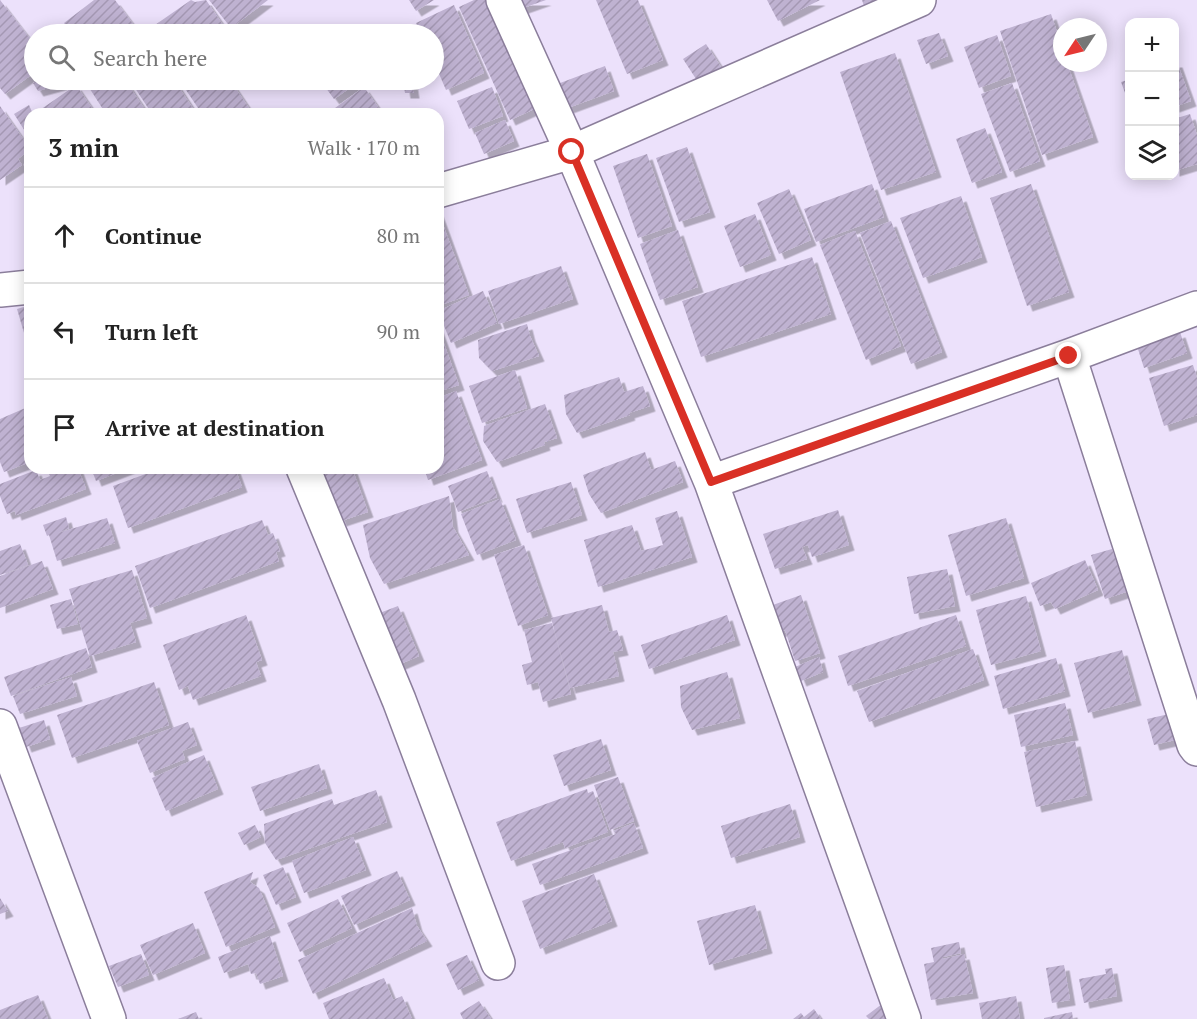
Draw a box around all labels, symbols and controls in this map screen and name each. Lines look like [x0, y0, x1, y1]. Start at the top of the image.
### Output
north arrow [1053, 18, 1107, 72]
map controls [1125, 18, 1179, 180]
button: + [1125, 18, 1179, 72]
search box [24, 24, 444, 90]
icon: search [45, 41, 78, 74]
text: Search here [93, 43, 207, 72]
button: − [1125, 72, 1179, 126]
button: layers [1125, 126, 1179, 180]
text: 3 min [48, 130, 119, 164]
text: Walk · 170 m [308, 134, 420, 161]
route start [558, 138, 584, 164]
icon: ahead [48, 219, 81, 252]
text: Continue [105, 221, 202, 250]
text: 80 m [377, 222, 420, 249]
icon: left [48, 315, 81, 348]
text: Turn left [105, 317, 198, 346]
text: 90 m [377, 318, 420, 345]
route end [1055, 342, 1081, 368]
icon: arrive [48, 411, 81, 444]
text: Arrive at destination [105, 413, 324, 442]

